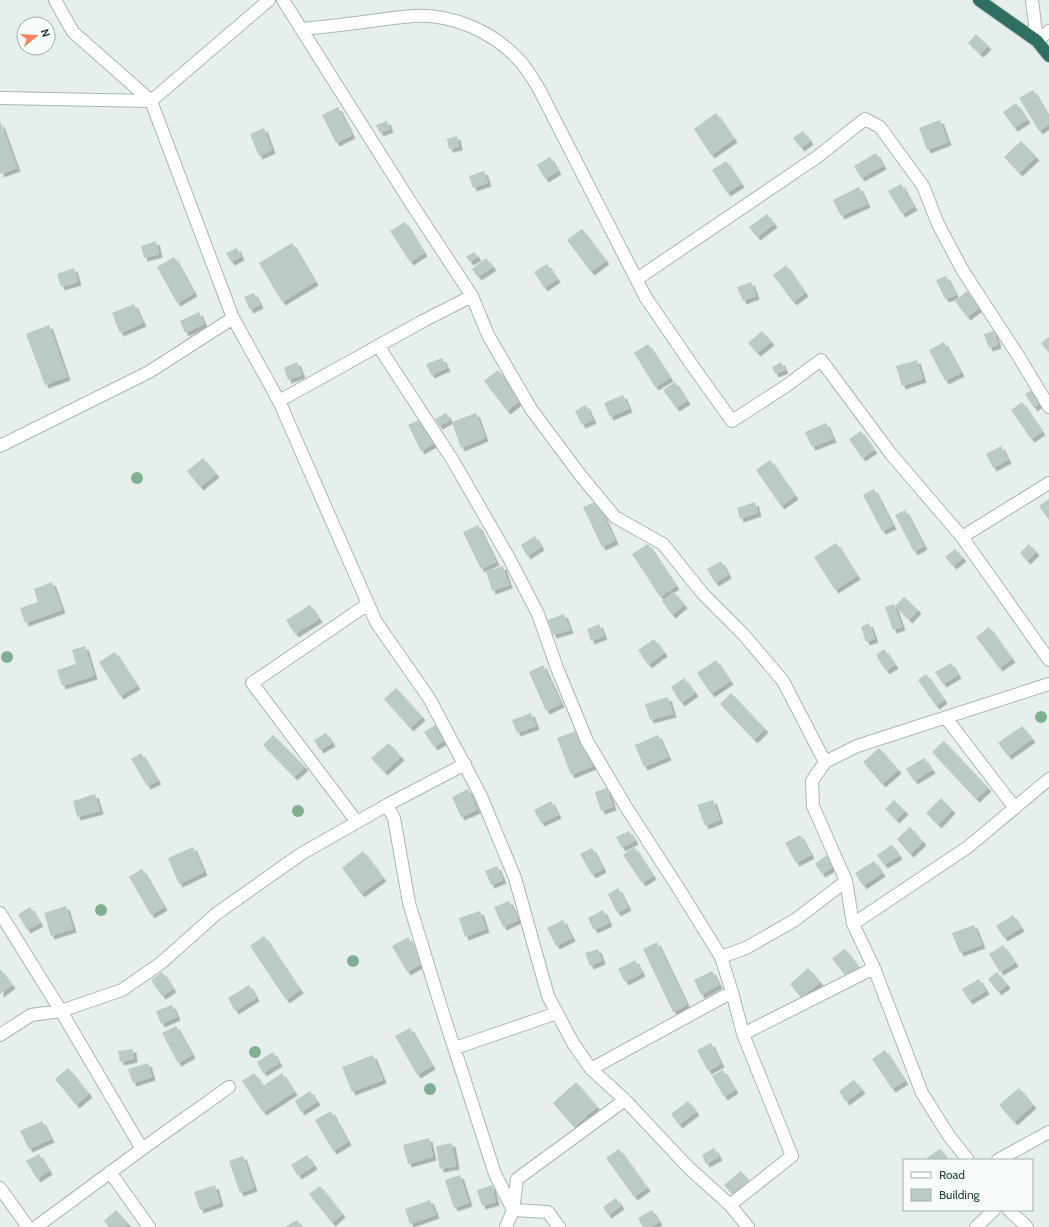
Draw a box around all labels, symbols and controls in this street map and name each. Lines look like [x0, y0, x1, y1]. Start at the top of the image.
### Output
north arrow [16, 16, 56, 56]
text: N [38, 27, 53, 39]
legend [903, 1159, 1033, 1211]
text: Road [939, 1167, 965, 1182]
text: Building [939, 1187, 981, 1202]

